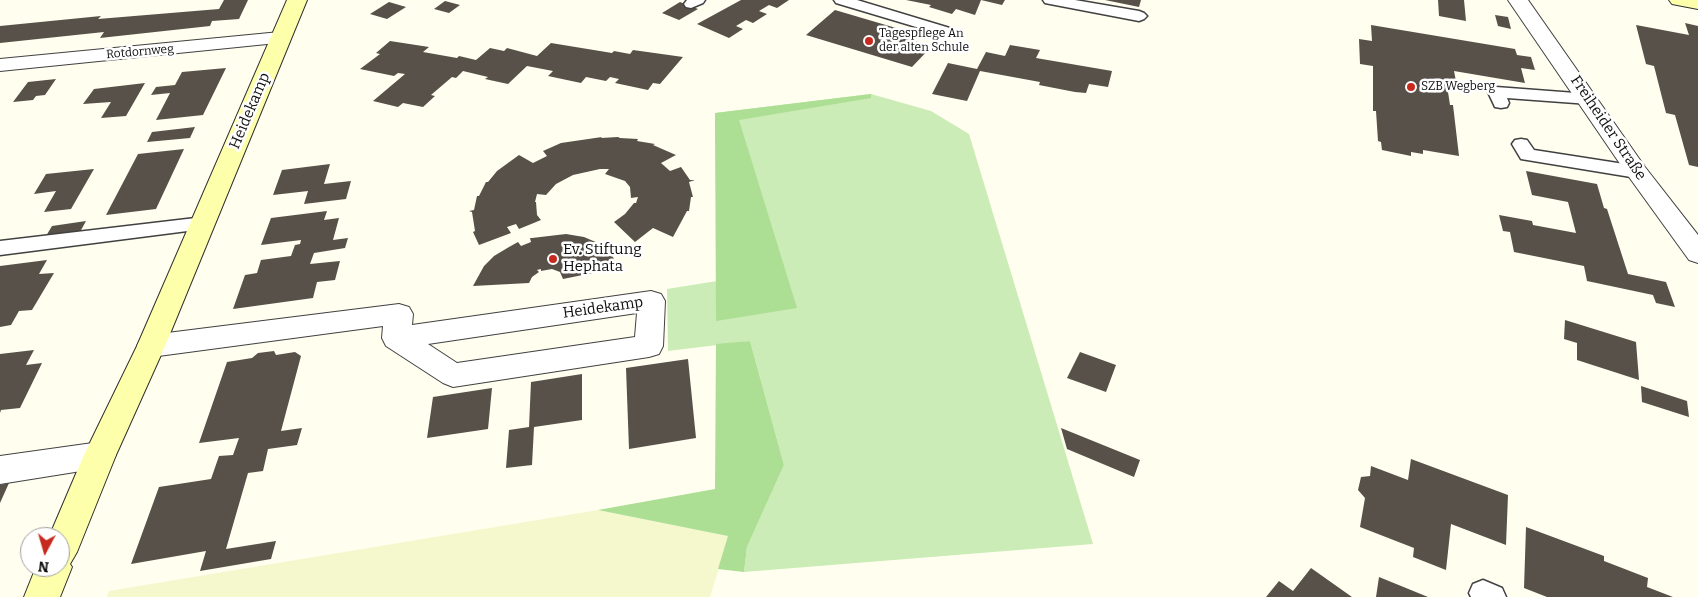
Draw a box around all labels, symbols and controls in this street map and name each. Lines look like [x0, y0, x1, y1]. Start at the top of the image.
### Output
place label: Tagespflege An der alten Schule [879, 27, 969, 55]
marker: Tagespflege An der alten Schule [863, 35, 875, 47]
street label: Rotdornweg [106, 42, 174, 62]
street label: Heidekamp [226, 70, 274, 152]
street label: Freiheider Straße [1566, 72, 1650, 184]
place label: SZB Wegberg [1421, 80, 1495, 94]
marker: SZB Wegberg [1405, 81, 1417, 93]
place label: Ev. Stiftung Hephata [563, 241, 642, 276]
marker: Ev. Stiftung Hephata [547, 253, 559, 265]
street label: Heidekamp [562, 293, 644, 323]
north arrow [20, 527, 70, 577]
text: N [37, 557, 50, 575]

